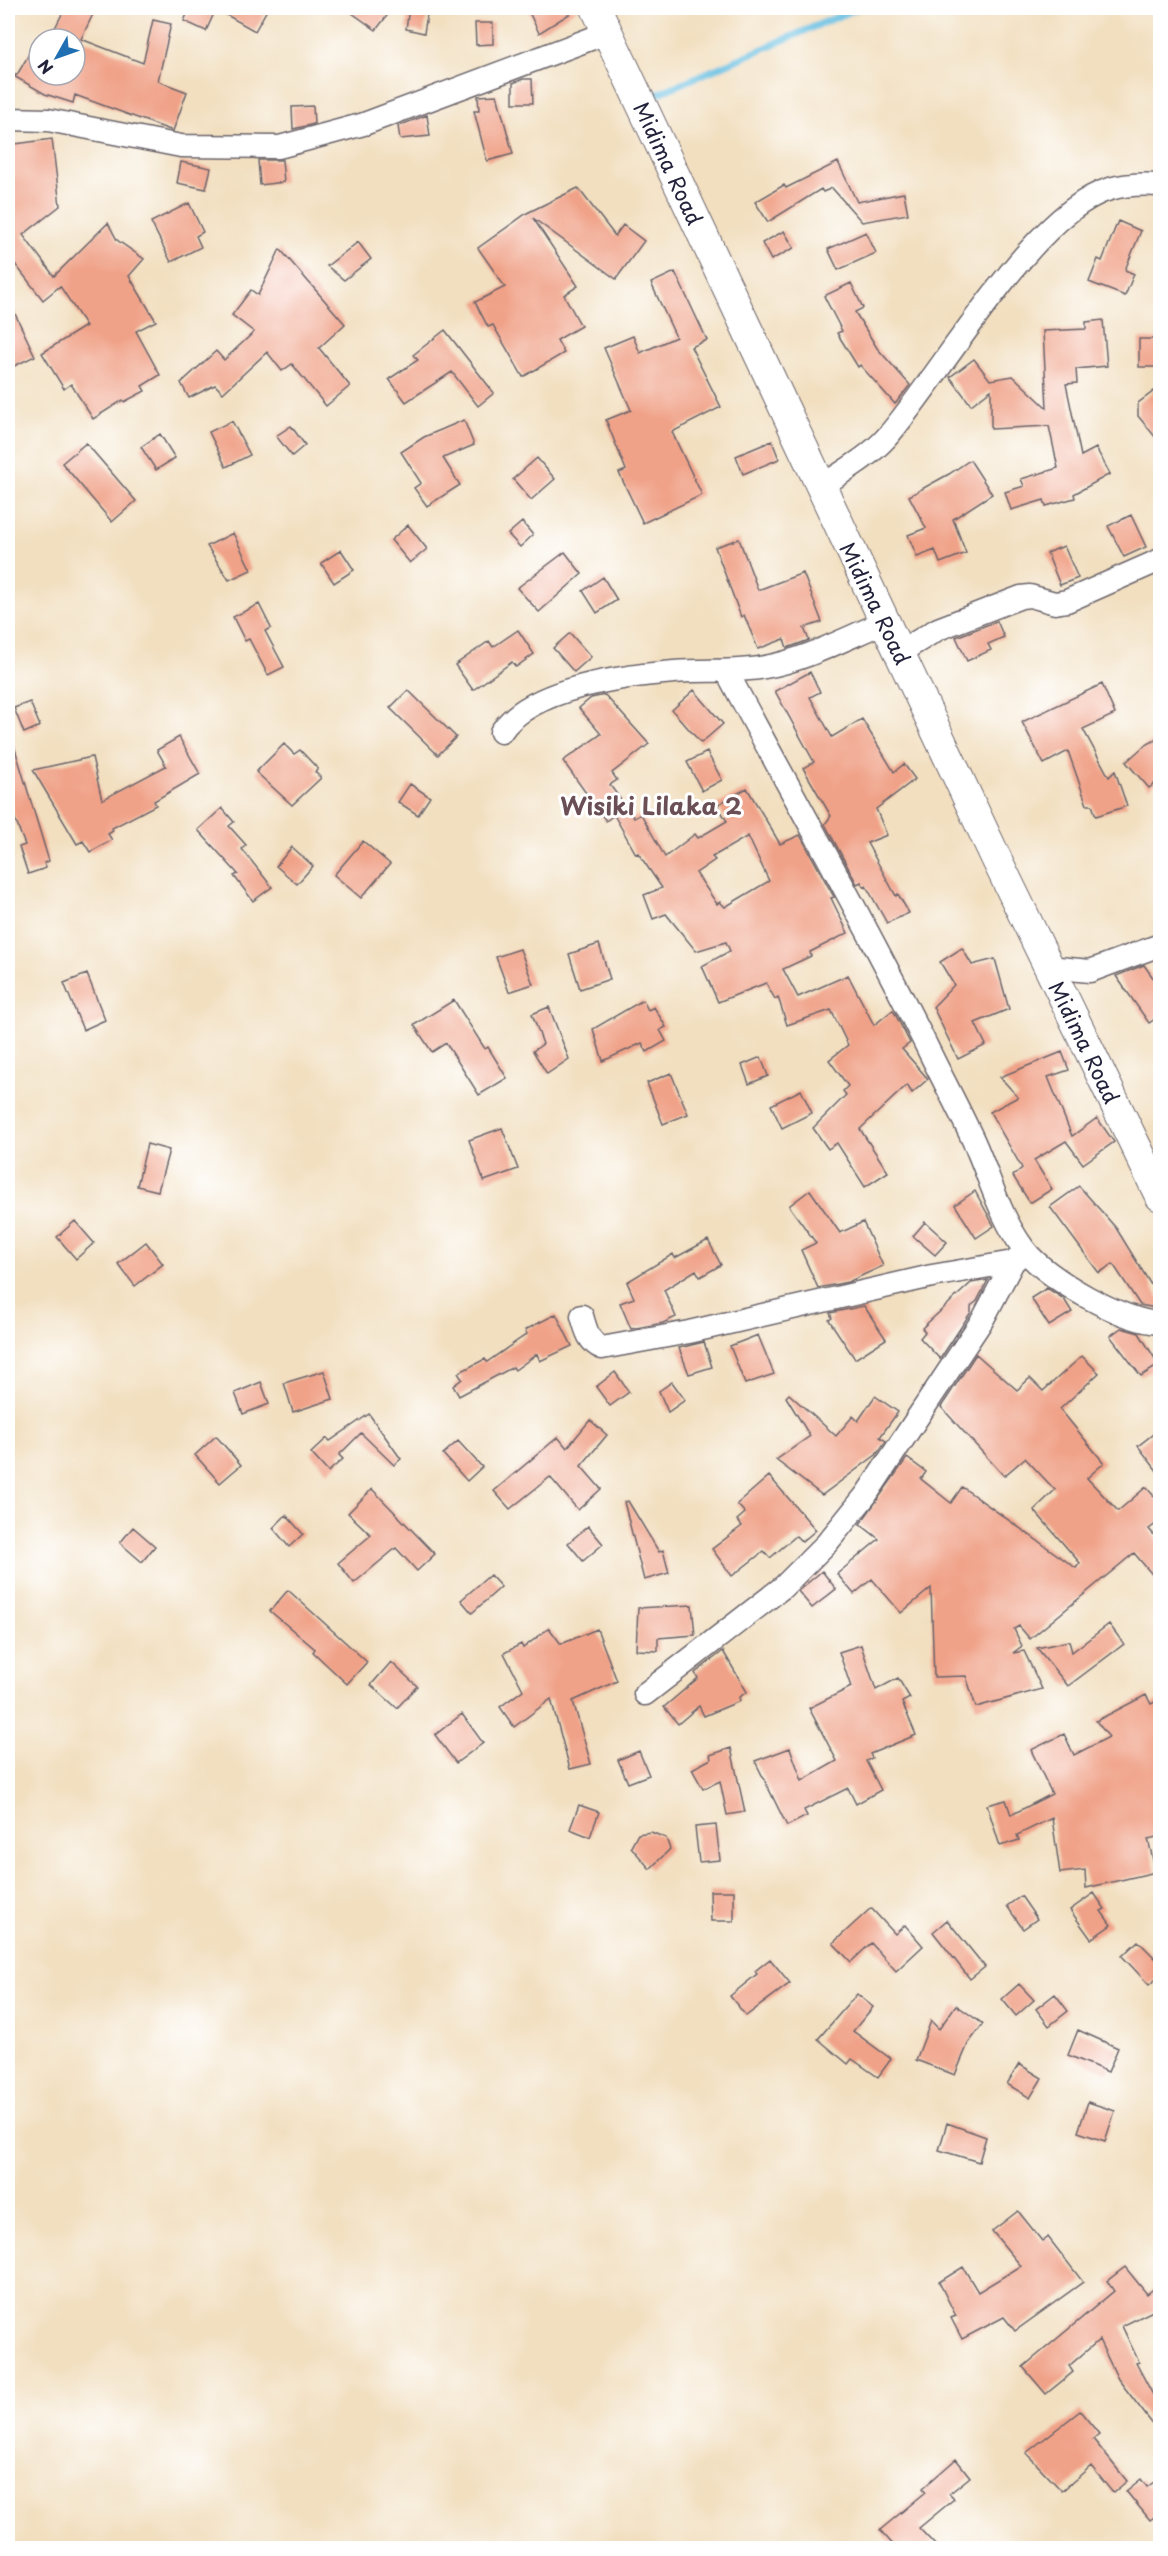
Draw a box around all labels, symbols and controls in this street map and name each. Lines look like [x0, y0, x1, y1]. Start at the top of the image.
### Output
north arrow [27, 27, 87, 87]
text: N [31, 55, 58, 80]
street label: Midima Road [626, 96, 712, 230]
street label: Midima Road [833, 536, 919, 670]
district label: Wisiki Lilaka 2 [560, 787, 742, 823]
street label: Midima Road [1042, 975, 1128, 1109]

